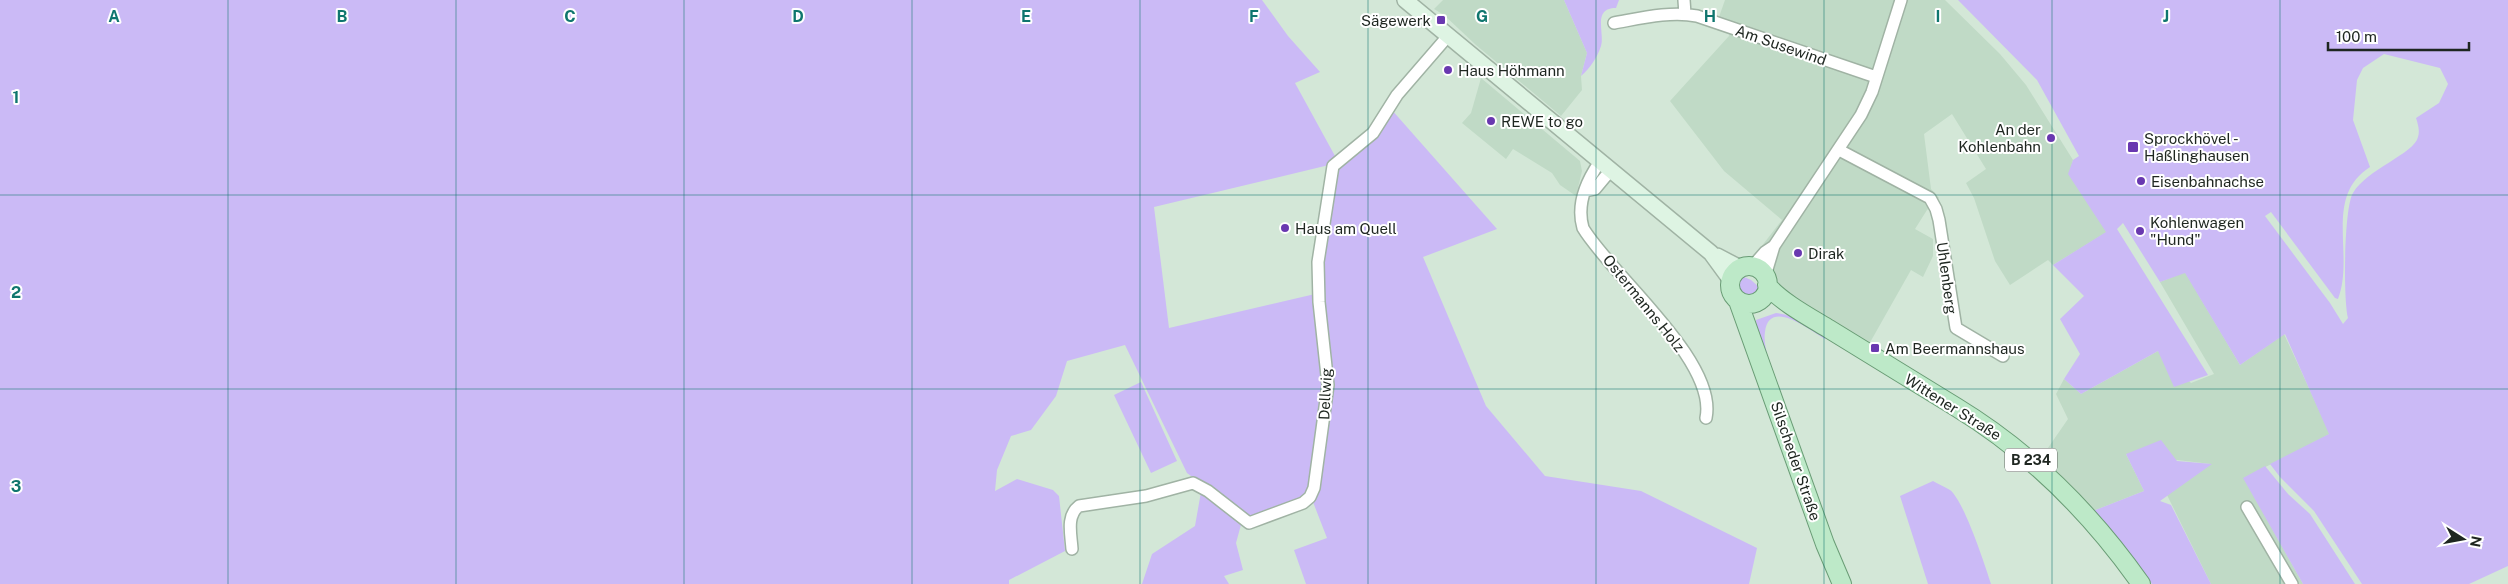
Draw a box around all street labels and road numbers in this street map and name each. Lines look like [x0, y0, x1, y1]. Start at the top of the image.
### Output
street label: Am Susewind [1733, 21, 1829, 69]
street label: Uhlenberg [1934, 241, 1960, 315]
street label: Ostermanns Holz [1600, 251, 1688, 355]
street label: Dellwig [1315, 367, 1335, 421]
street label: Wittener Straße [1902, 370, 2004, 444]
street label: Silscheder Straße [1768, 399, 1824, 523]
road number: B 234 [2005, 448, 2057, 472]

